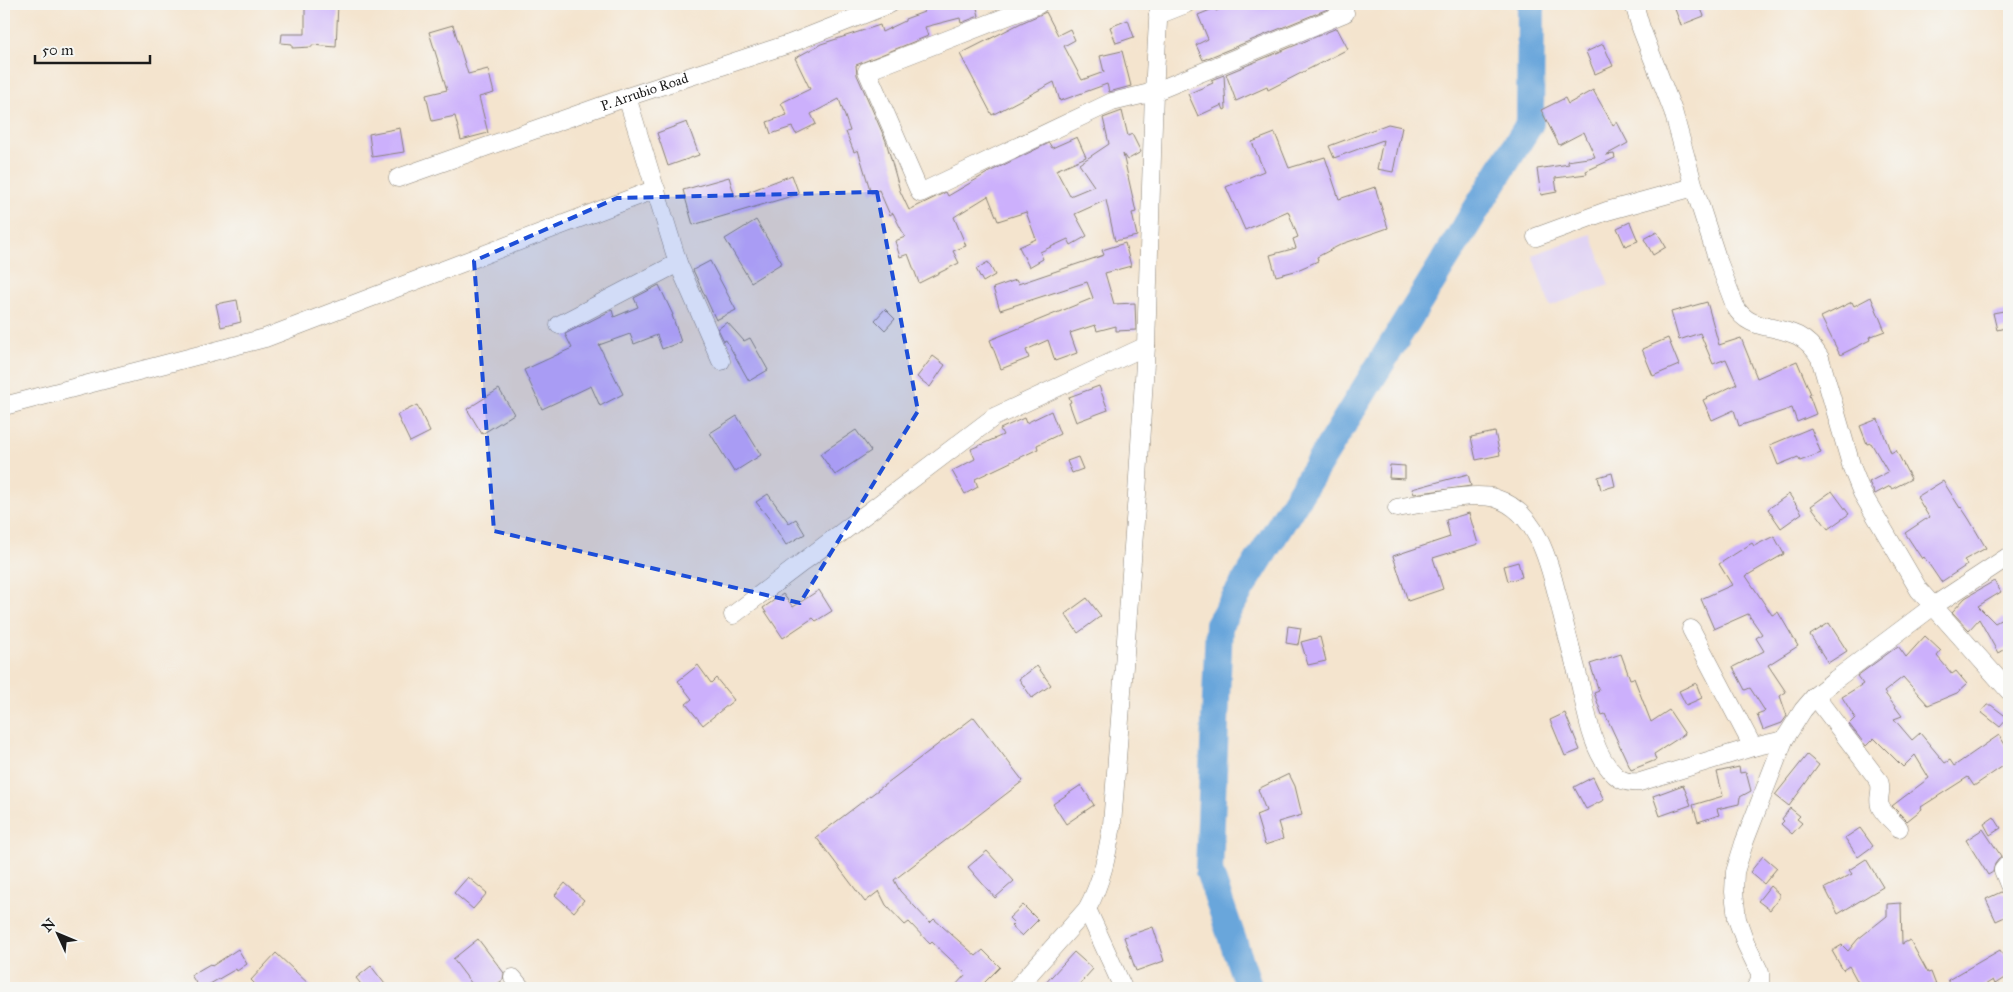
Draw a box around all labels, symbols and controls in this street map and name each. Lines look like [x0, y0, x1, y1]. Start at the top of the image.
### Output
scale bar [35, 32, 150, 64]
text: 50 m [42, 41, 74, 59]
street label: P. Arrubio Road [598, 69, 690, 114]
north arrow [32, 910, 82, 960]
text: N [39, 915, 59, 935]

